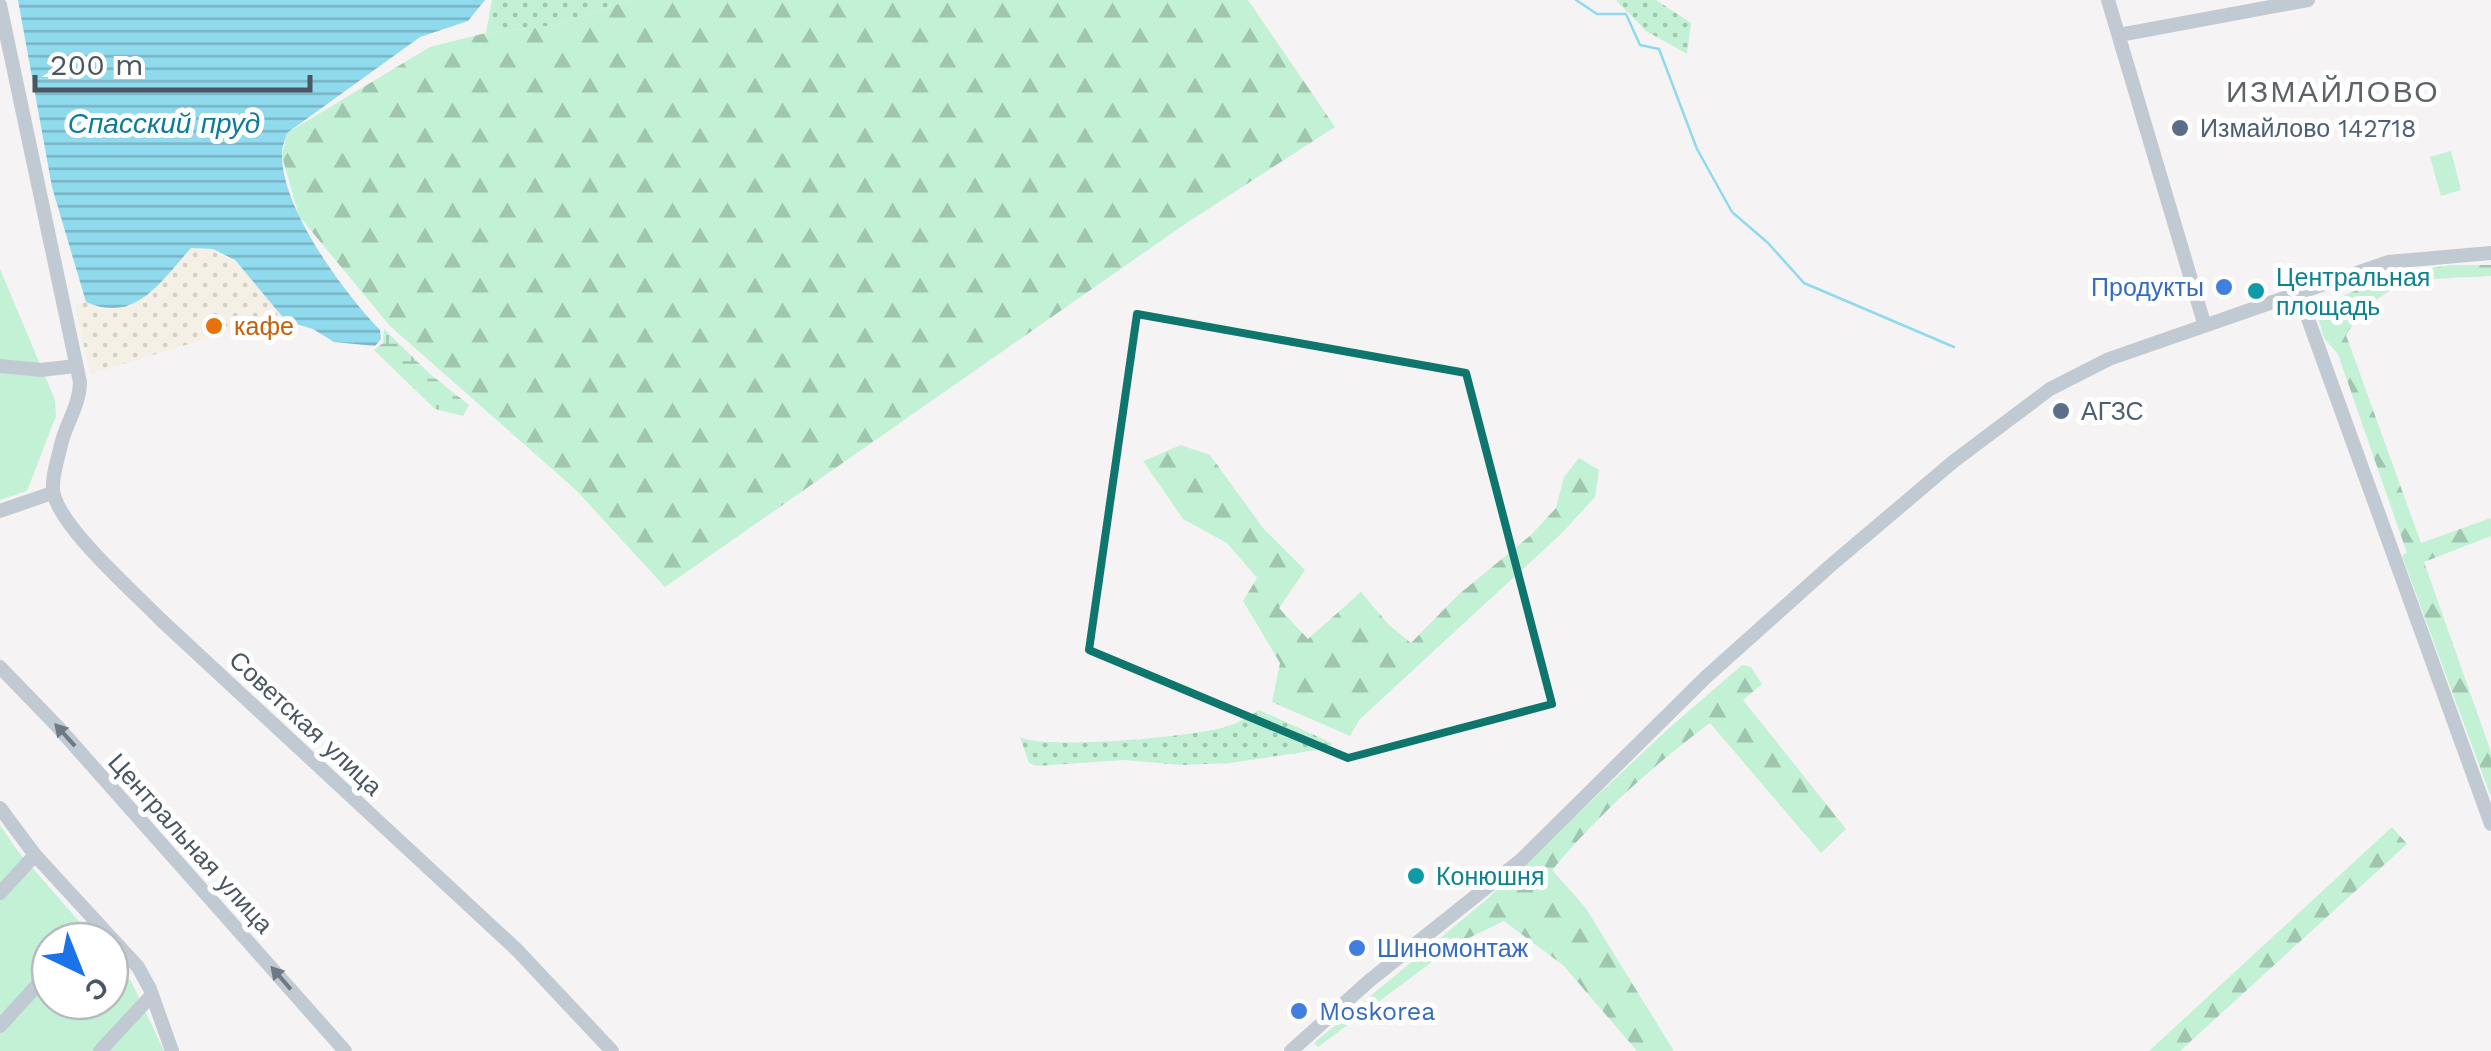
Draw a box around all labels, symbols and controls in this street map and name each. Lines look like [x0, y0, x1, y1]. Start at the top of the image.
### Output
scale bar [35, 30, 310, 92]
text: 200 m [50, 47, 144, 82]
district label: ИЗМАЙЛОВО [2226, 74, 2440, 109]
water label: Спасский пруд [68, 107, 260, 140]
place label: Измайлово 142718 [2200, 114, 2416, 143]
marker: Измайлово 142718 [2169, 117, 2191, 139]
place label: Центральная площадь [2276, 263, 2430, 321]
place label: Продукты [2091, 273, 2204, 302]
marker: Продукты [2213, 276, 2235, 298]
marker: Центральная площадь [2245, 280, 2267, 302]
place label: кафе [234, 312, 294, 341]
marker: кафе [203, 315, 225, 337]
place label: АГЗС [2081, 397, 2144, 426]
marker: АГЗС [2050, 400, 2072, 422]
street label: Советская улица [223, 645, 388, 802]
one-way arrow [54, 723, 77, 747]
street label: Центральная улица [102, 748, 279, 939]
place label: Конюшня [1436, 862, 1544, 891]
marker: Конюшня [1405, 865, 1427, 887]
north arrow [30, 921, 130, 1021]
place label: Шиномонтаж [1377, 934, 1529, 963]
marker: Шиномонтаж [1346, 937, 1368, 959]
one-way arrow [270, 966, 292, 991]
text: С [78, 970, 115, 1008]
place label: Moskorea [1319, 997, 1435, 1026]
marker: Moskorea [1288, 1000, 1310, 1022]

